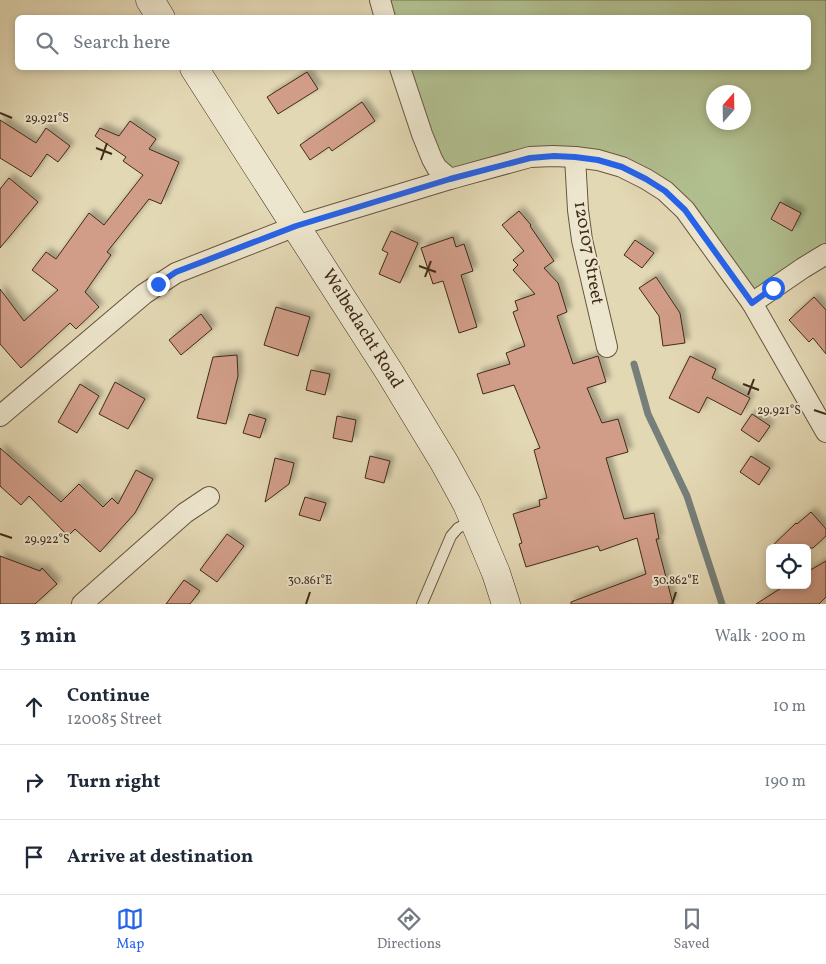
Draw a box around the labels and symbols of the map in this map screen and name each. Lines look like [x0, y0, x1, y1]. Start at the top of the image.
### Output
north arrow [706, 85, 751, 130]
text: 29.921°S [25, 111, 69, 127]
street label: 120107 Street [567, 199, 609, 307]
street label: Welbedacht Road [315, 264, 409, 394]
route end [147, 273, 170, 296]
route start [762, 277, 785, 300]
text: 29.921°S [757, 403, 801, 419]
text: 29.922°S [24, 532, 70, 548]
text: 30.861°E [288, 573, 332, 589]
text: 30.862°E [653, 573, 699, 589]

